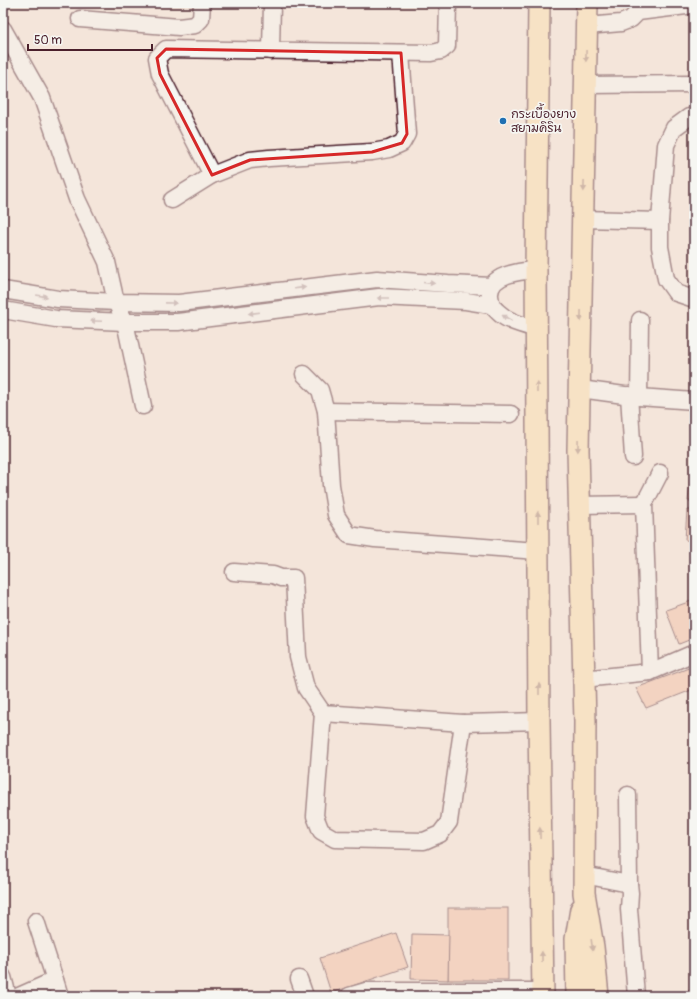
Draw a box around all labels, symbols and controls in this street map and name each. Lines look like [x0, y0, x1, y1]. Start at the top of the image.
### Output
scale bar [28, 26, 152, 52]
text: 50 m [34, 33, 62, 48]
one-way arrow [583, 50, 589, 63]
place label: กระเบื้องยาง สยามคิริน [511, 103, 576, 136]
marker: กระเบื้องยาง สยามคิริน [498, 116, 508, 126]
one-way arrow [581, 180, 587, 193]
one-way arrow [423, 279, 436, 286]
one-way arrow [294, 285, 306, 291]
one-way arrow [35, 293, 48, 299]
one-way arrow [376, 295, 389, 301]
one-way arrow [165, 300, 178, 306]
one-way arrow [248, 310, 260, 316]
one-way arrow [578, 310, 584, 323]
one-way arrow [501, 314, 513, 321]
one-way arrow [90, 317, 102, 324]
one-way arrow [534, 380, 540, 393]
one-way arrow [575, 440, 581, 453]
one-way arrow [535, 510, 541, 523]
one-way arrow [536, 682, 542, 695]
one-way arrow [537, 826, 543, 839]
one-way arrow [589, 939, 595, 951]
one-way arrow [539, 950, 545, 963]

